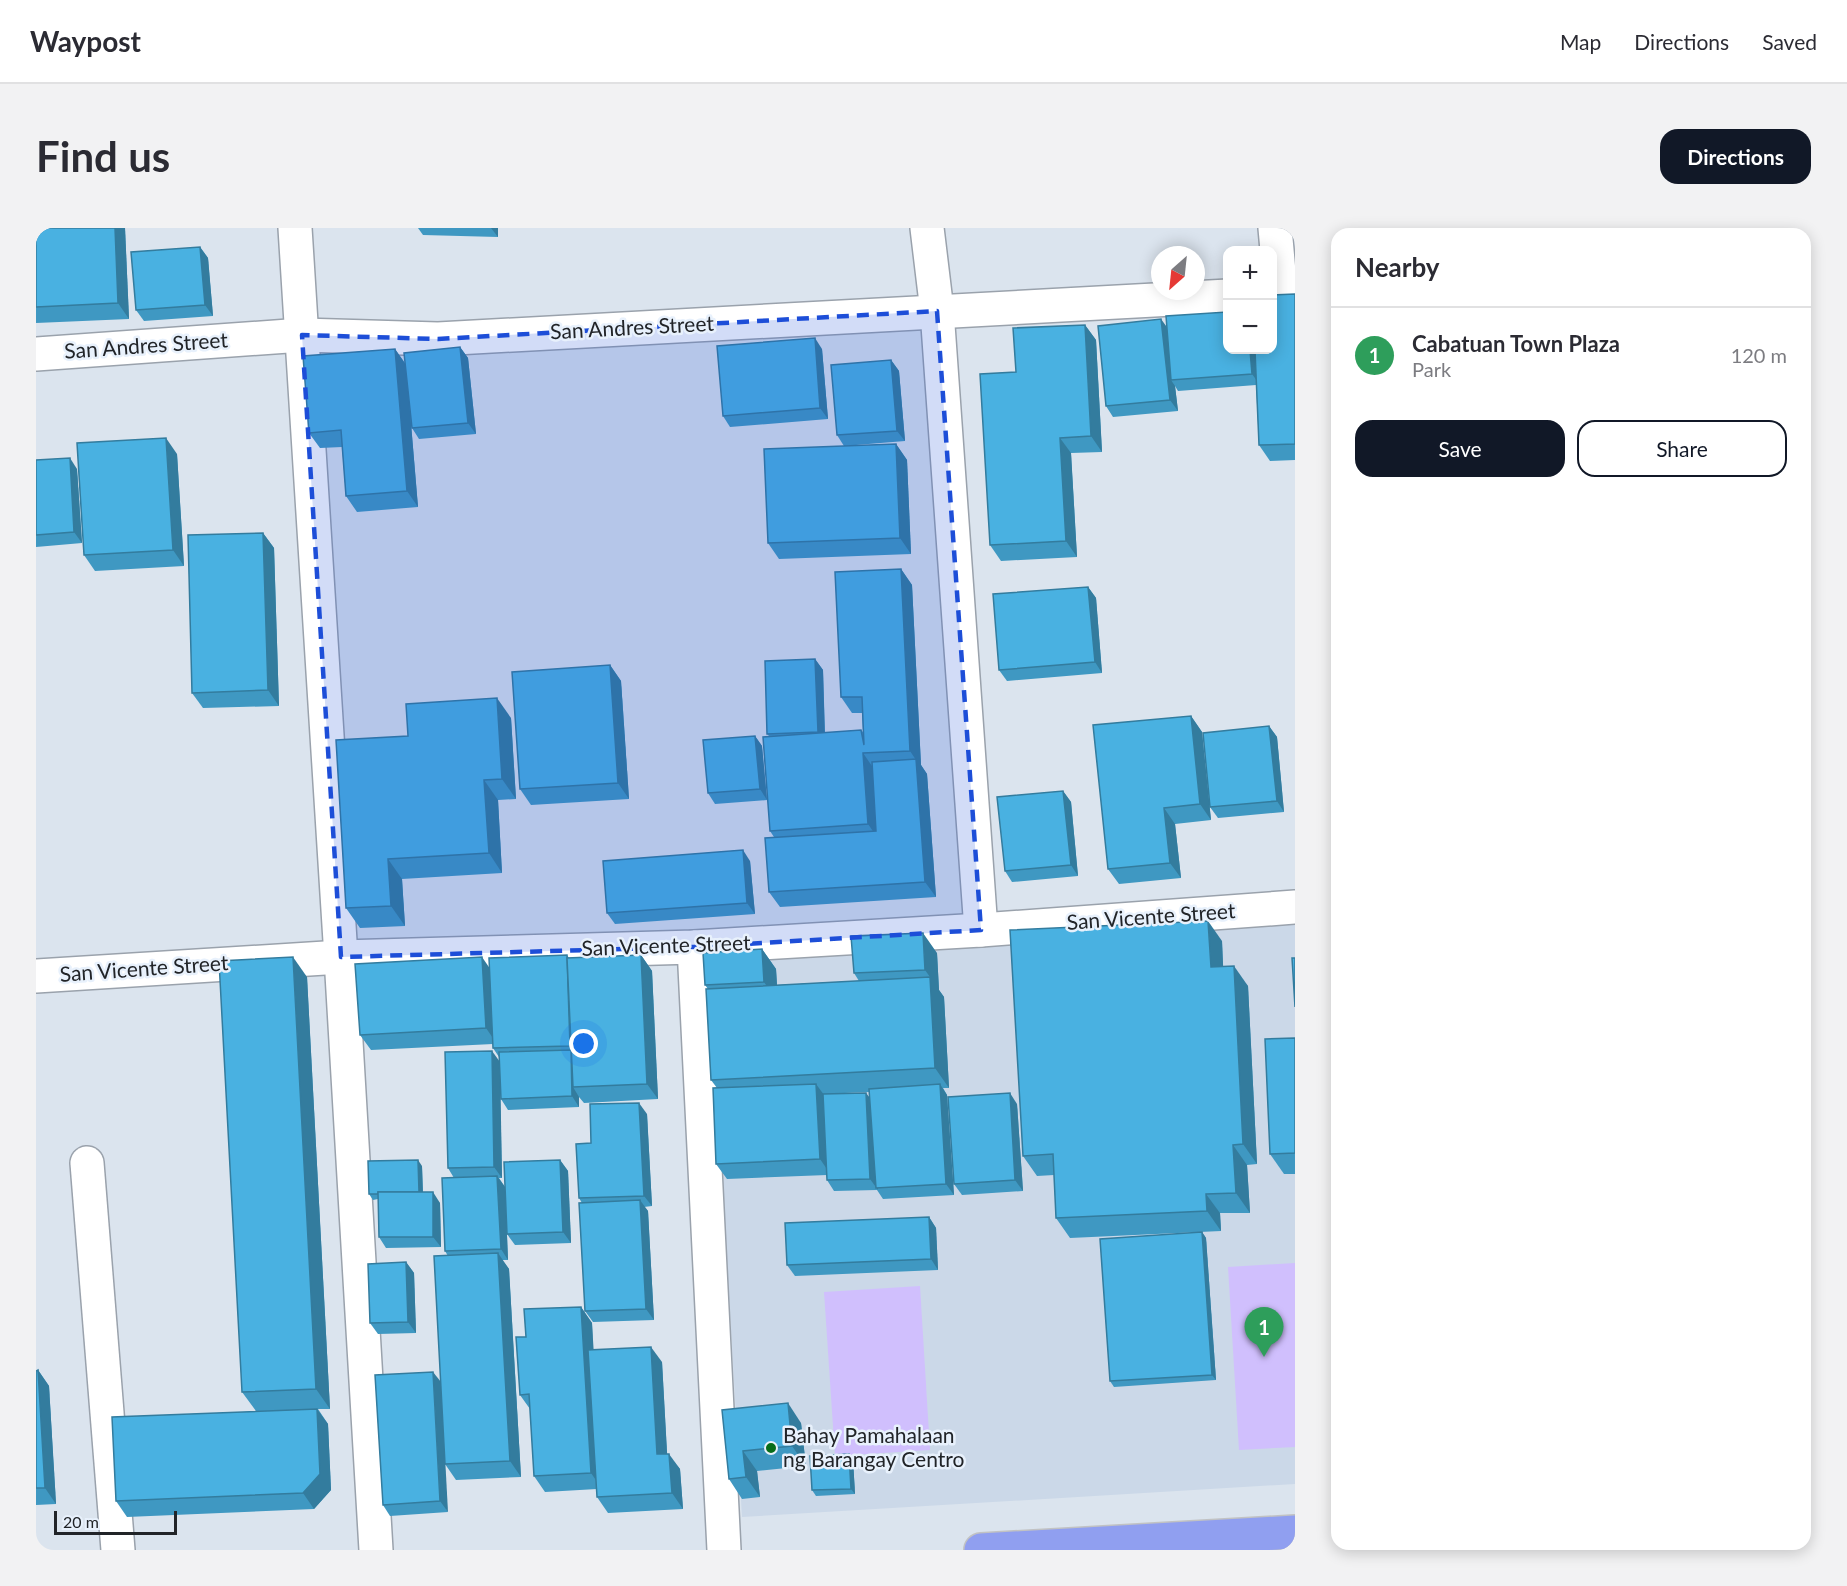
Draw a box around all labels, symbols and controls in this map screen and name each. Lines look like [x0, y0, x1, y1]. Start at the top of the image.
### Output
text: Waypost [30, 24, 141, 58]
text: Map [1560, 29, 1601, 54]
text: Directions [1634, 29, 1729, 54]
text: Saved [1762, 29, 1817, 54]
button: Directions [1660, 129, 1811, 184]
text: Find us [36, 131, 170, 181]
north arrow [1151, 246, 1205, 300]
map controls [1223, 246, 1277, 354]
button: + [1223, 246, 1277, 300]
text: Nearby [1355, 251, 1440, 283]
button: − [1223, 300, 1277, 354]
street label: San Andres Street [549, 310, 715, 343]
street label: San Andres Street [63, 326, 229, 363]
text: Cabatuan Town Plaza [1412, 330, 1620, 357]
text: 1 [1369, 343, 1380, 367]
text: 120 m [1731, 343, 1787, 367]
text: Park [1412, 357, 1451, 381]
button: Save [1355, 420, 1565, 477]
button: Share [1577, 420, 1787, 477]
street label: San Vicente Street [1066, 897, 1237, 934]
street label: San Vicente Street [581, 929, 751, 960]
street label: San Vicente Street [59, 949, 230, 986]
your location [569, 1029, 598, 1058]
pin: 1 [1244, 1308, 1284, 1357]
place label: Bahay Pamahalaan ng Barangay Centro [783, 1422, 965, 1471]
marker: Bahay Pamahalaan ng Barangay Centro [764, 1441, 778, 1455]
scale bar [54, 1508, 177, 1536]
text: 20 m [63, 1512, 99, 1531]

